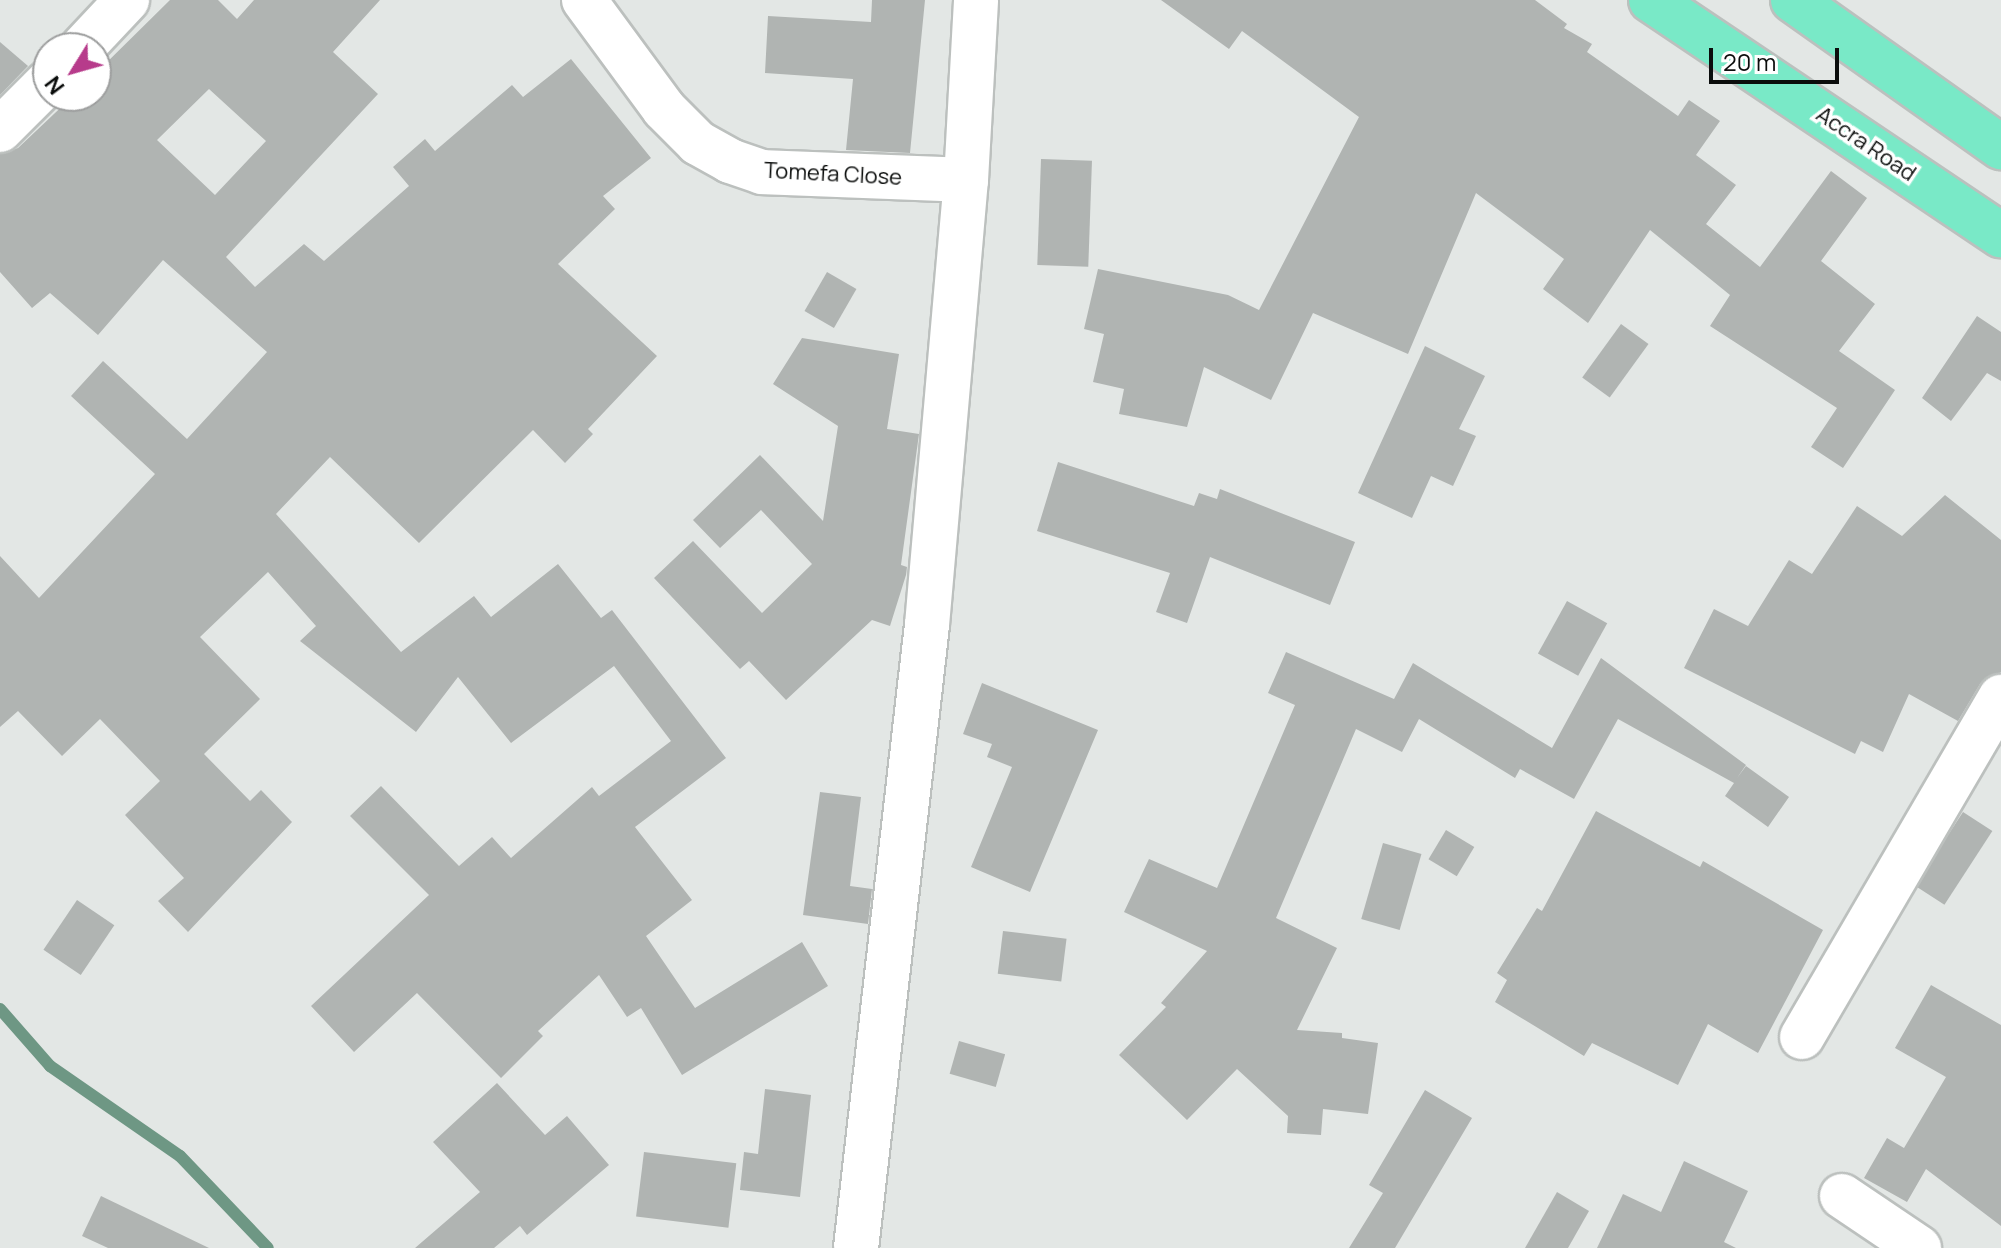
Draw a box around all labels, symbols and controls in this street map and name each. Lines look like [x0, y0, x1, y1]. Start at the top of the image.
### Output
north arrow [32, 32, 112, 112]
scale bar [1713, 32, 1843, 82]
text: 20 m [1723, 45, 1776, 78]
text: N [38, 70, 71, 101]
street label: Accra Road [1811, 101, 1921, 187]
street label: Tomefa Close [763, 157, 903, 191]

